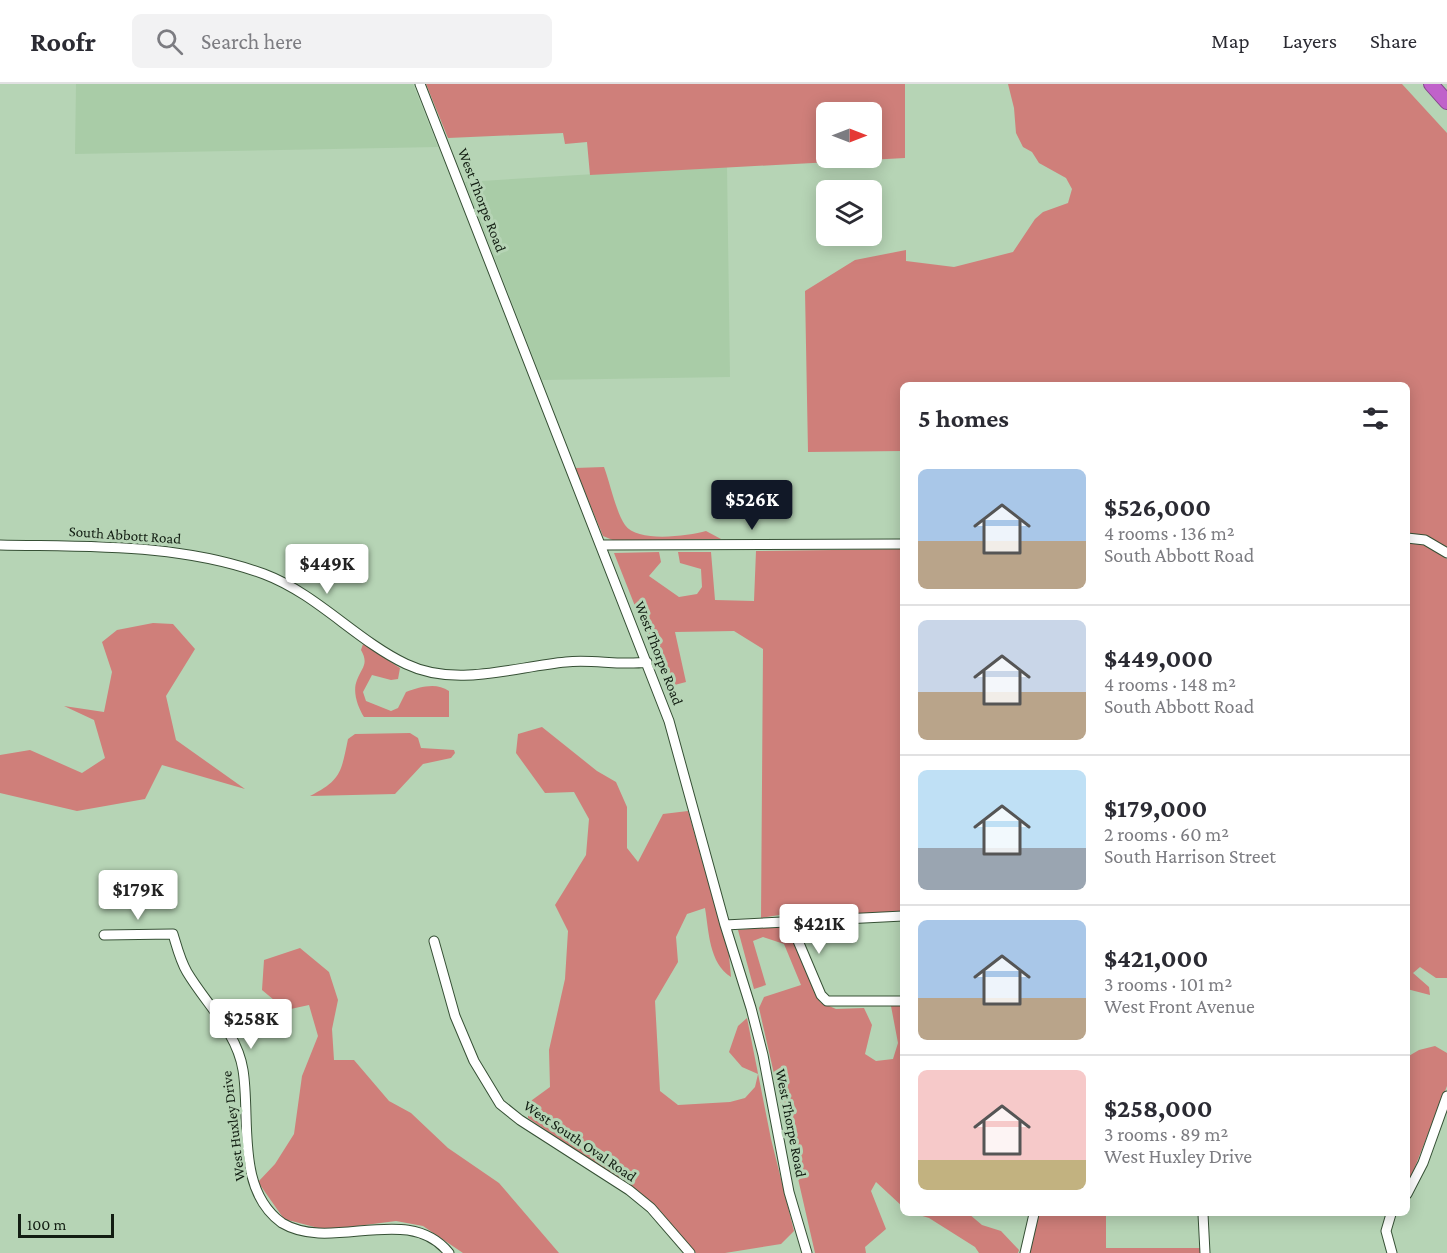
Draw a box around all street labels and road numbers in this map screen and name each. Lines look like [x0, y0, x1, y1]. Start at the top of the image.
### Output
street label: West Thorpe Road [454, 146, 509, 255]
street label: South Abbott Road [68, 523, 182, 547]
street label: West Thorpe Road [631, 599, 686, 708]
street label: West Thorpe Road [772, 1067, 809, 1179]
street label: West Huxley Drive [218, 1069, 249, 1182]
street label: West South Oval Road [521, 1097, 640, 1185]

